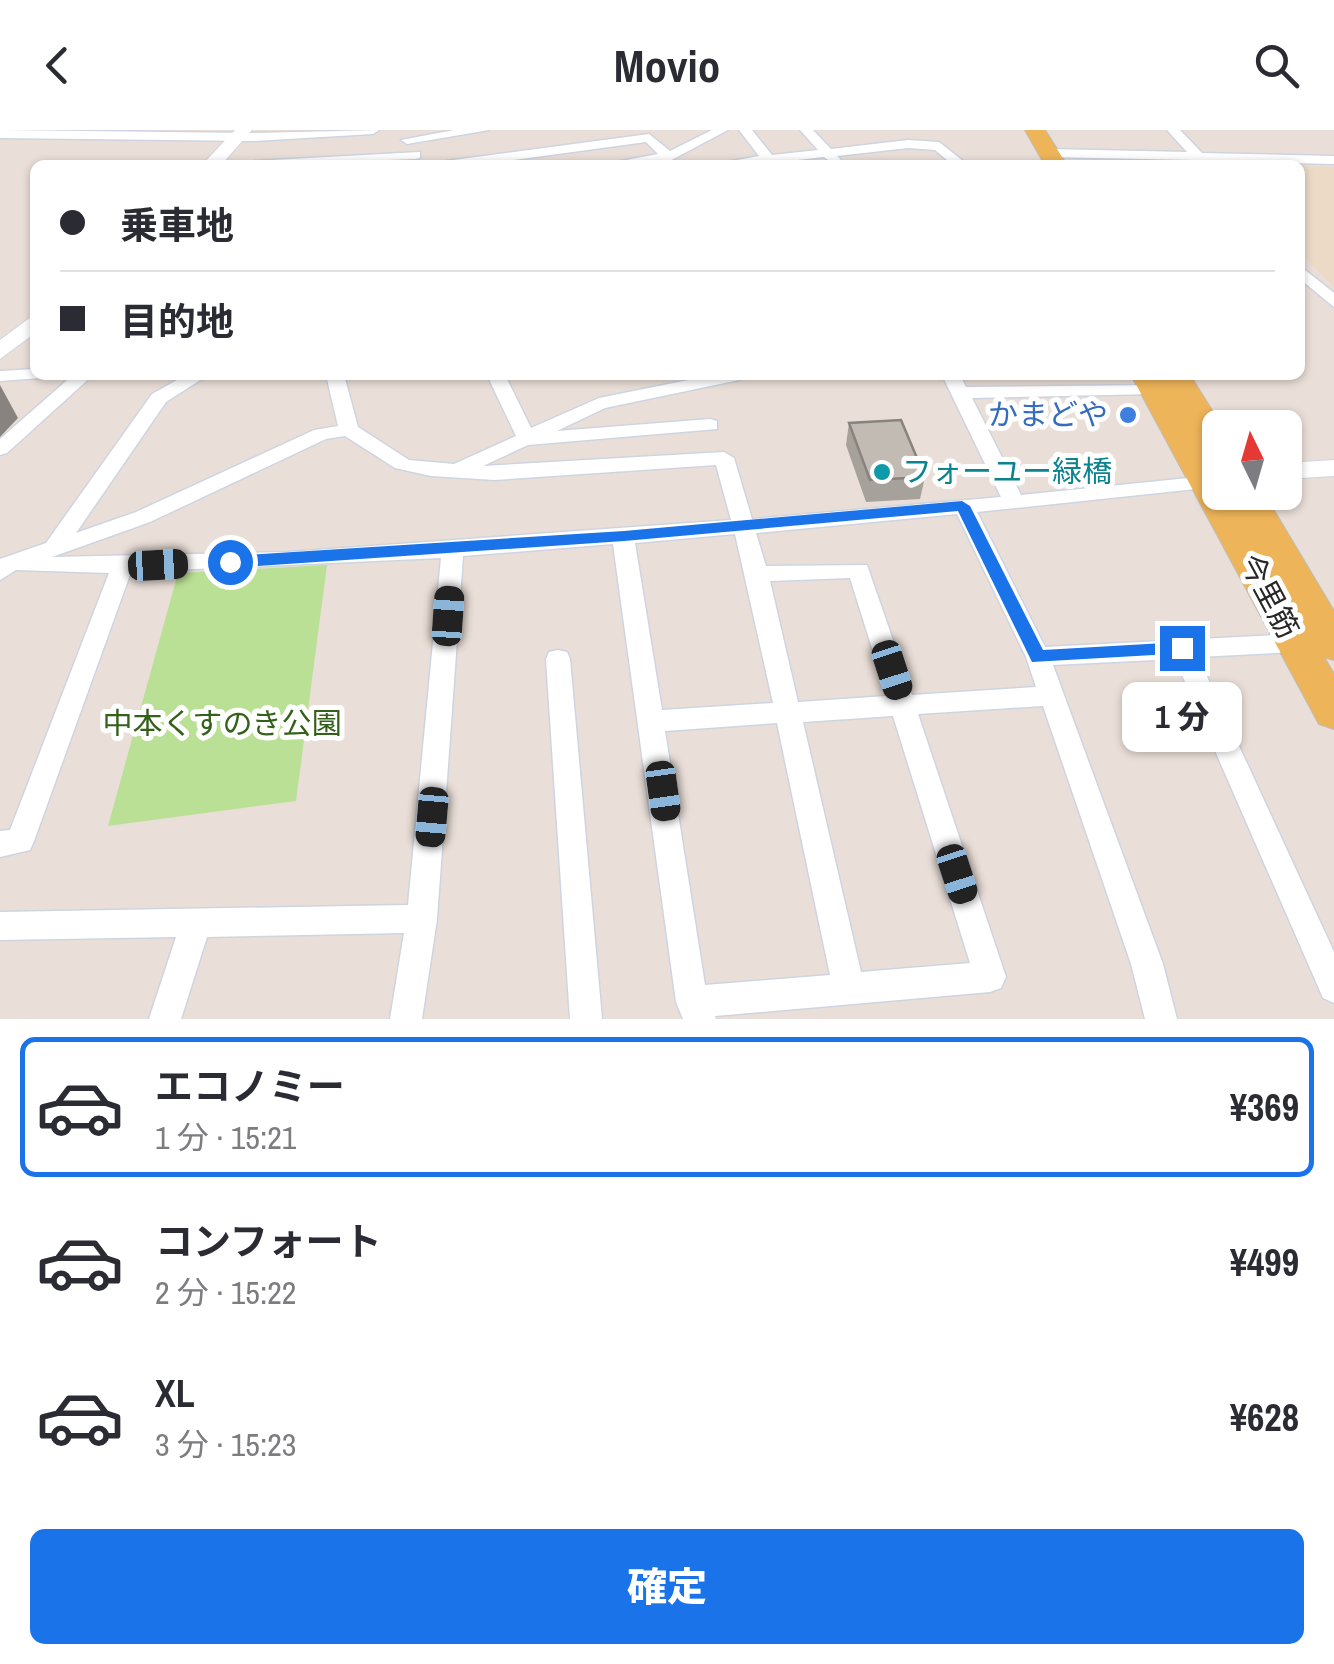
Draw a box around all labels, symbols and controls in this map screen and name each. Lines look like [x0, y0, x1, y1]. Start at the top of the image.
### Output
text: Movio [614, 35, 720, 96]
icon: back [30, 38, 85, 93]
icon: search [1249, 38, 1304, 93]
text: 乗車地 [120, 200, 234, 251]
text: 目的地 [120, 296, 234, 347]
place label: かまどや [988, 394, 1108, 434]
marker: かまどや [1117, 404, 1139, 426]
north arrow [1202, 410, 1302, 510]
map controls [1202, 410, 1302, 510]
place label: フォーユー緑橋 [902, 451, 1112, 491]
marker: フォーユー緑橋 [871, 461, 893, 483]
route start [208, 540, 253, 585]
street label: 今里筋 [1231, 546, 1309, 645]
car [127, 548, 189, 582]
car [431, 585, 465, 647]
route end [1160, 626, 1205, 671]
car [868, 637, 916, 703]
callout: 1 分 [1122, 683, 1242, 753]
text: 1 分 [1155, 695, 1209, 738]
park label: 中本くすのき公園 [102, 703, 342, 743]
car [644, 759, 682, 823]
car [414, 786, 450, 848]
car [933, 841, 981, 907]
text: エコノミー [155, 1061, 345, 1112]
icon: car [35, 1062, 125, 1152]
text: ¥369 [1230, 1082, 1299, 1133]
text: 1 分 · 15:21 [155, 1116, 296, 1159]
text: コンフォート [155, 1216, 382, 1267]
icon: car [35, 1217, 125, 1307]
text: ¥499 [1230, 1237, 1299, 1288]
text: 2 分 · 15:22 [155, 1271, 296, 1314]
text: XL [155, 1368, 195, 1419]
icon: car [35, 1372, 125, 1462]
text: ¥628 [1230, 1392, 1299, 1443]
text: 3 分 · 15:23 [155, 1423, 296, 1466]
button: 確定 [30, 1529, 1304, 1644]

